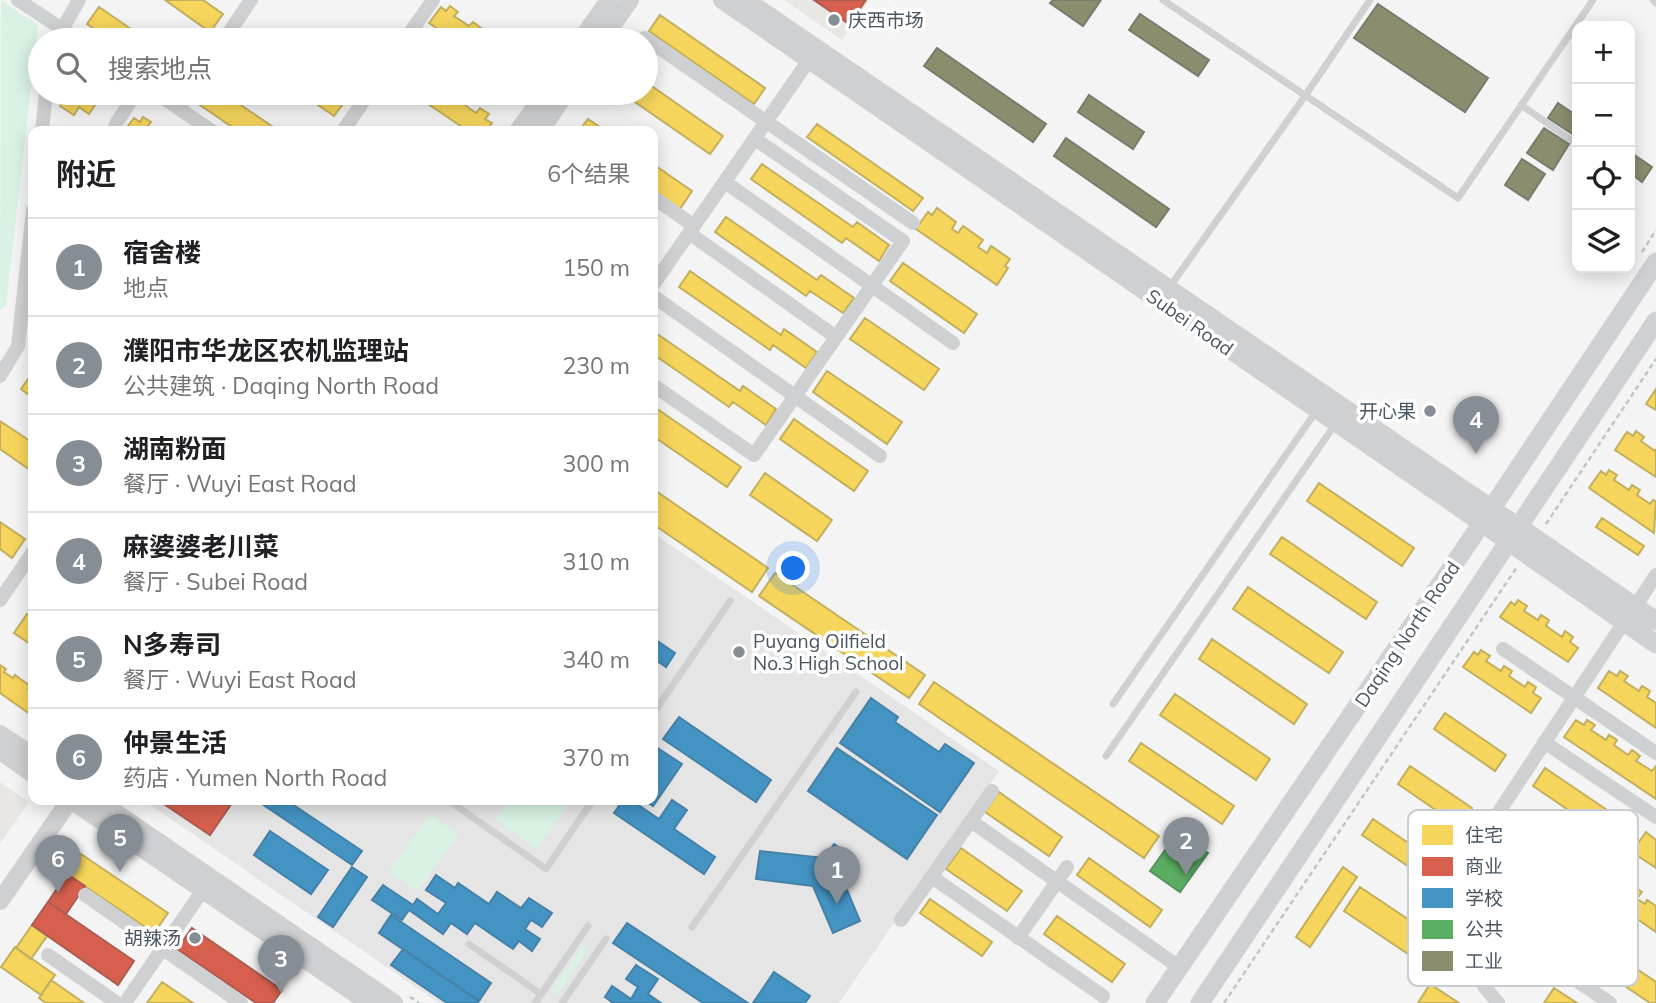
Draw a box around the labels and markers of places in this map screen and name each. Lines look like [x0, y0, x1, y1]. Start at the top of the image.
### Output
place label: 庆西市场 [848, 8, 924, 32]
marker: 庆西市场 [826, 12, 842, 28]
pin: 4 [1453, 396, 1499, 454]
place label: 开心果 [1359, 399, 1416, 423]
marker: 开心果 [1422, 403, 1438, 419]
place label: Puyang Oilfield No.3 High School [753, 629, 904, 675]
marker: Puyang Oilfield No.3 High School [731, 644, 747, 660]
pin: 5 [97, 814, 143, 872]
pin: 2 [1163, 817, 1209, 875]
pin: 6 [35, 835, 81, 893]
pin: 1 [814, 846, 860, 904]
place label: 胡辣汤 [124, 926, 181, 950]
marker: 胡辣汤 [187, 930, 203, 946]
pin: 3 [258, 935, 304, 993]

